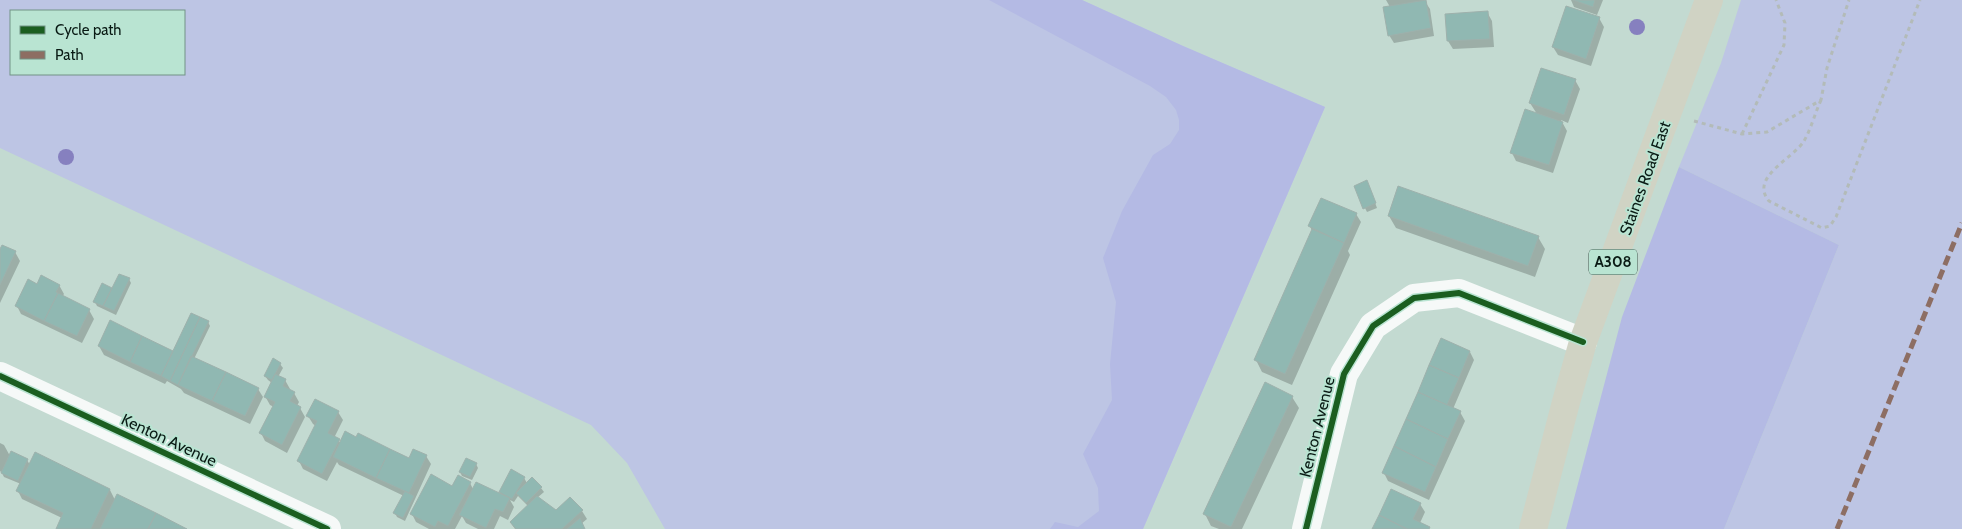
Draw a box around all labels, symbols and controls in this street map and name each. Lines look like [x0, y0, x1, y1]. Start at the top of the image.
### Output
legend [10, 10, 185, 75]
text: Cycle path [55, 21, 121, 39]
text: Path [55, 46, 84, 64]
street label: Staines Road East [1616, 118, 1675, 238]
road number: A308 [1589, 250, 1637, 274]
street label: Kenton Avenue [1295, 375, 1339, 479]
street label: Kenton Avenue [118, 410, 220, 470]

